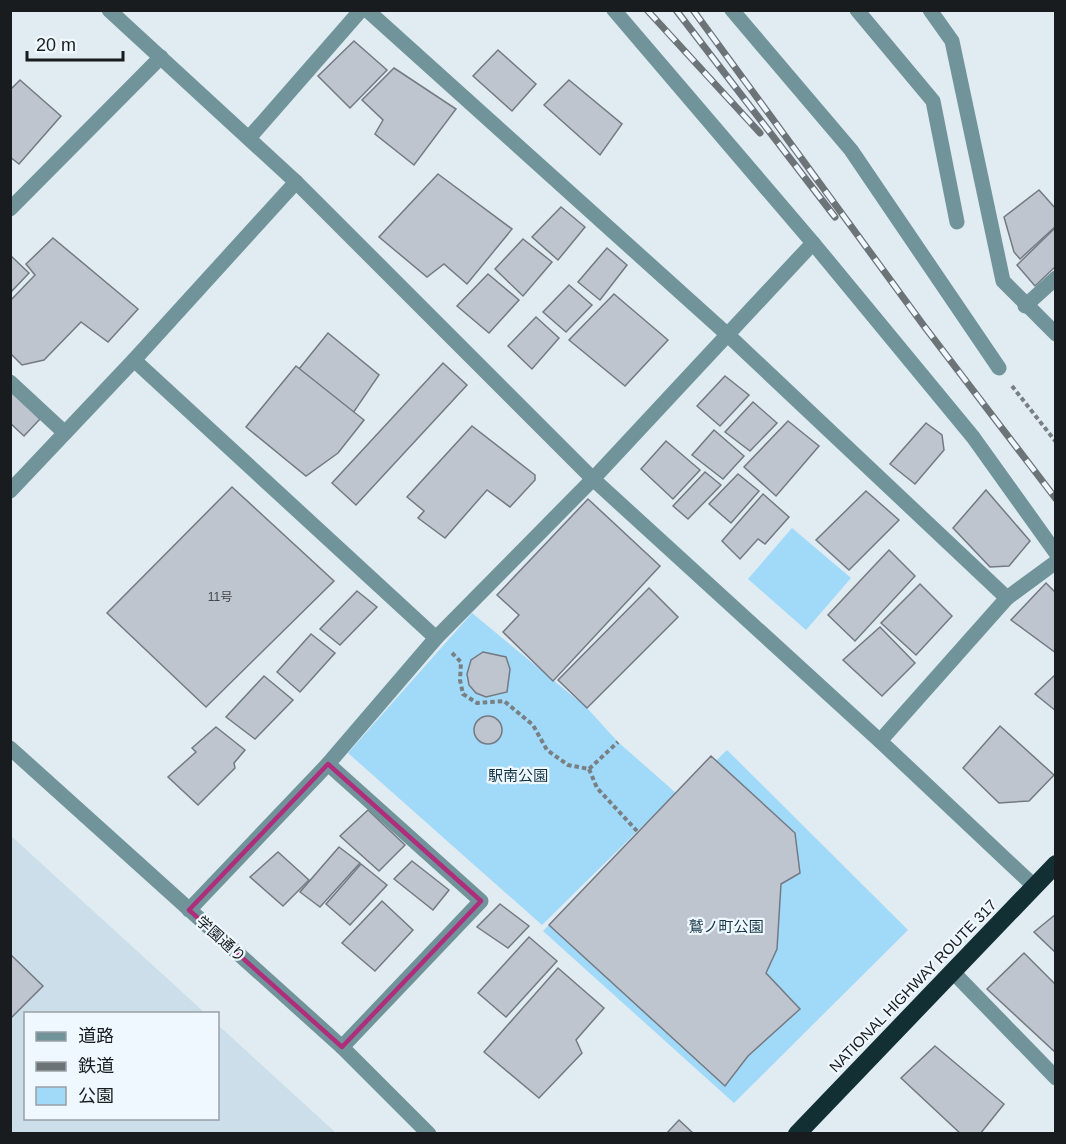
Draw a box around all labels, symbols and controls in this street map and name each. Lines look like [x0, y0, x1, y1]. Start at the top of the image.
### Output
scale bar [27, 24, 123, 62]
text: 20 m [36, 35, 76, 55]
house number: 11号 [208, 590, 232, 604]
park label: 駅南公園 [488, 767, 548, 784]
street label: NATIONAL HIGHWAY ROUTE 317 [826, 896, 1000, 1075]
street label: 学園通り [193, 912, 249, 965]
park label: 鷲ノ町公園 [688, 918, 764, 935]
legend [24, 1012, 219, 1120]
text: 道路 [78, 1026, 114, 1046]
text: 鉄道 [78, 1056, 114, 1076]
text: 公園 [78, 1086, 114, 1106]

